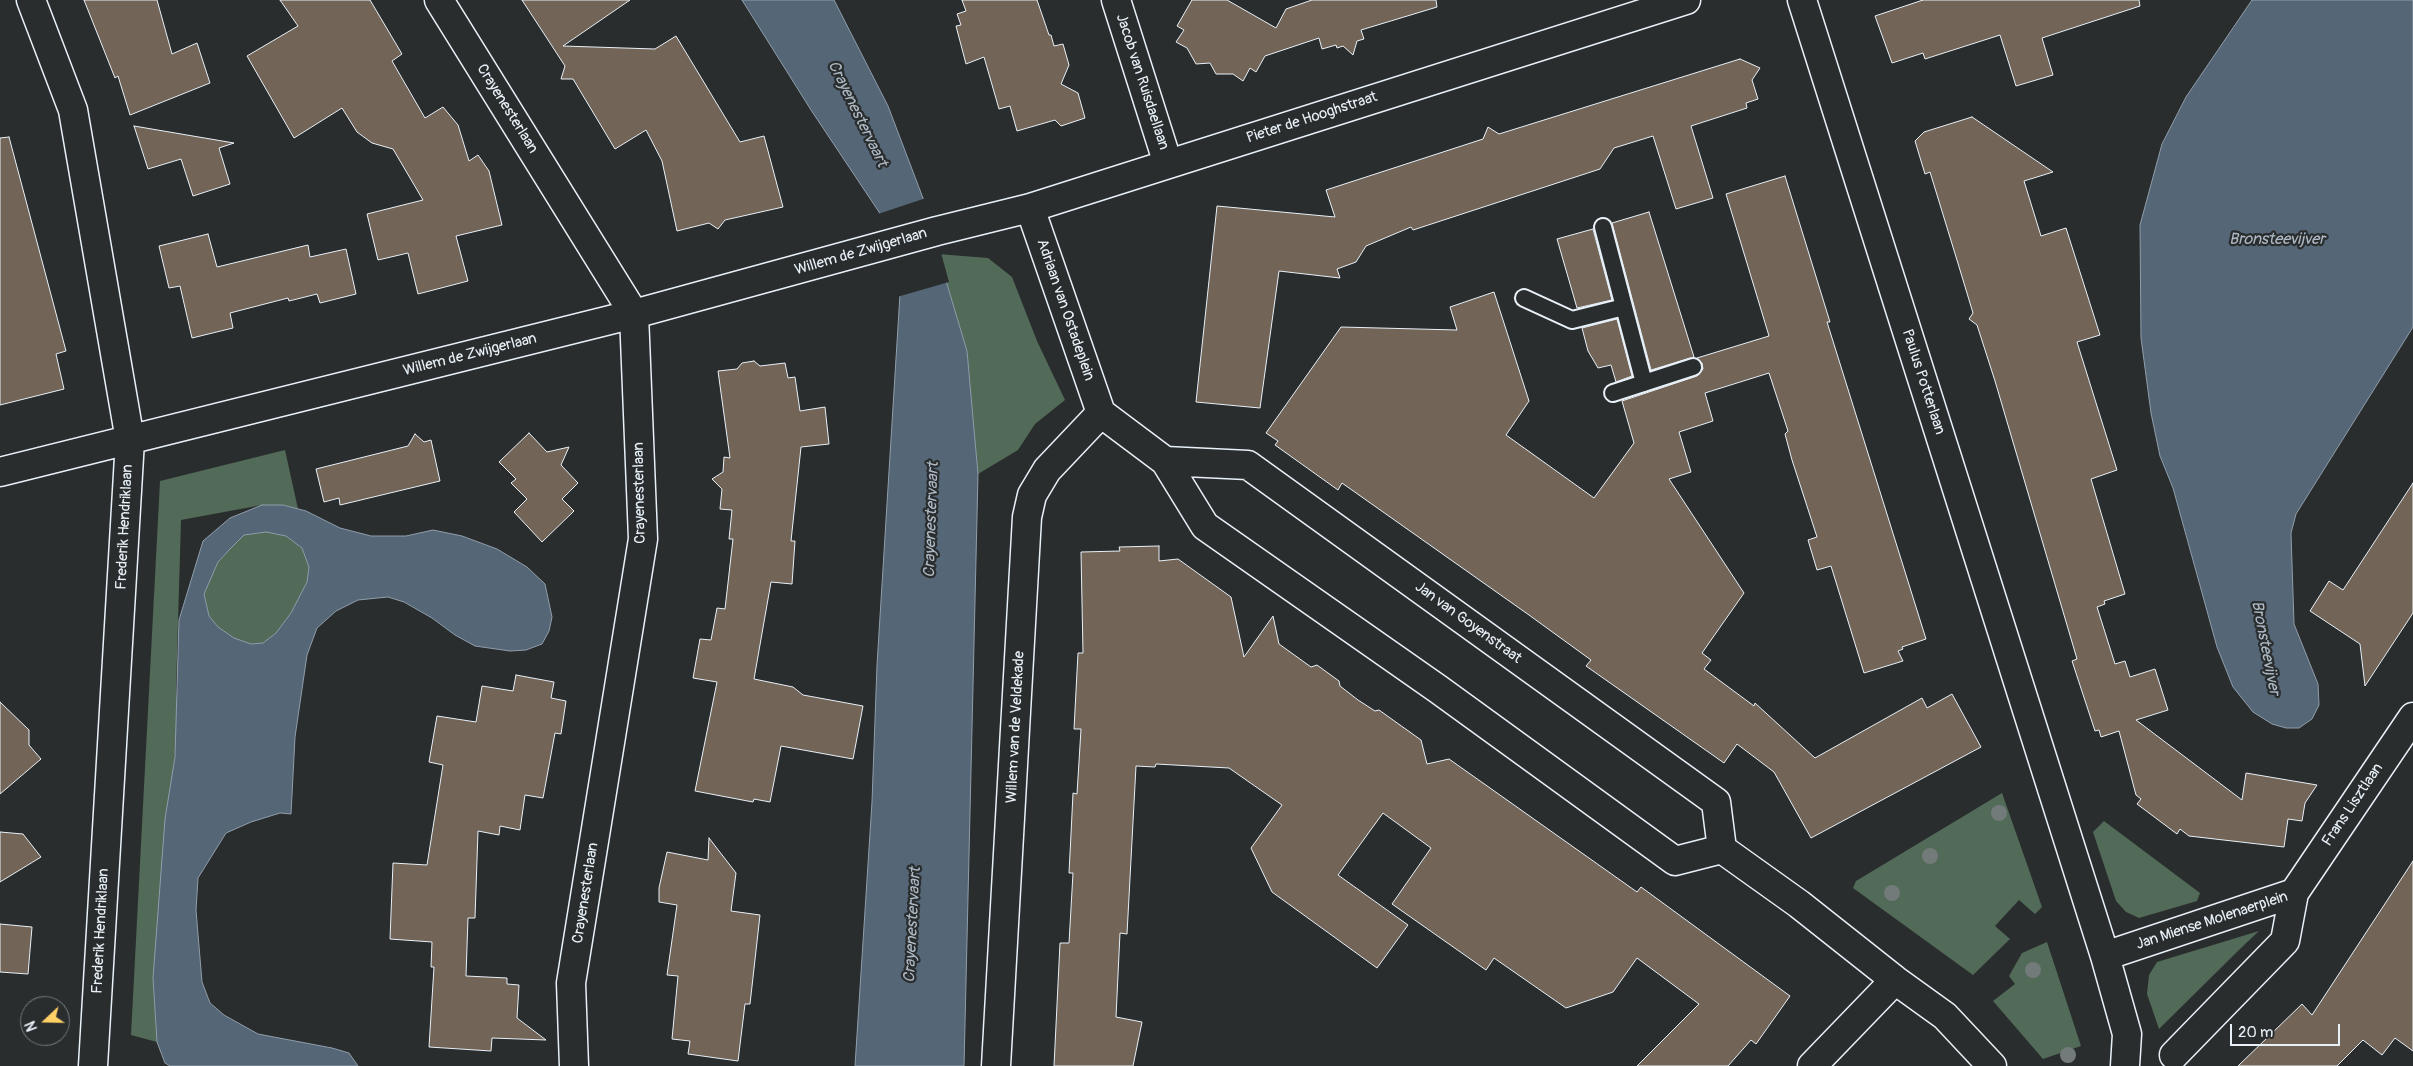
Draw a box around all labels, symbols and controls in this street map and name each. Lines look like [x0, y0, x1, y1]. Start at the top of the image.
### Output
street label: Jacob van Ruisdaellaan [1112, 12, 1172, 152]
water label: Crayenestervaart [823, 58, 891, 170]
street label: Crayenesterlaan [472, 61, 542, 157]
street label: Pieter de Hooghstraat [1244, 88, 1380, 148]
street label: Willem de Zwijgerlaan [793, 224, 929, 280]
water label: Bronsteevijver [2229, 230, 2325, 250]
street label: Adriaan van Ostadeplein [1032, 237, 1098, 383]
street label: Paulus Potterlaan [1897, 327, 1949, 437]
street label: Willem de Zwijgerlaan [401, 330, 539, 380]
street label: Crayenesterlaan [630, 442, 650, 544]
water label: Crayenestervaart [920, 462, 944, 578]
street label: Frederik Hendriklaan [113, 464, 137, 590]
street label: Jan van Goyenstraat [1411, 578, 1525, 668]
water label: Bronsteevijver [2246, 599, 2284, 697]
street label: Willem van de Veldekade [1003, 650, 1029, 804]
street label: Frans Lisztlaan [2319, 760, 2387, 850]
street label: Crayenesterlaan [569, 841, 603, 945]
water label: Crayenestervaart [900, 867, 926, 983]
street label: Frederik Hendriklaan [89, 868, 113, 994]
street label: Jan Miense Molenaerplein [2134, 888, 2290, 954]
north arrow [20, 996, 70, 1046]
scale bar [2233, 1014, 2343, 1046]
text: N [22, 1019, 41, 1034]
text: 20 m [2238, 1023, 2273, 1042]

